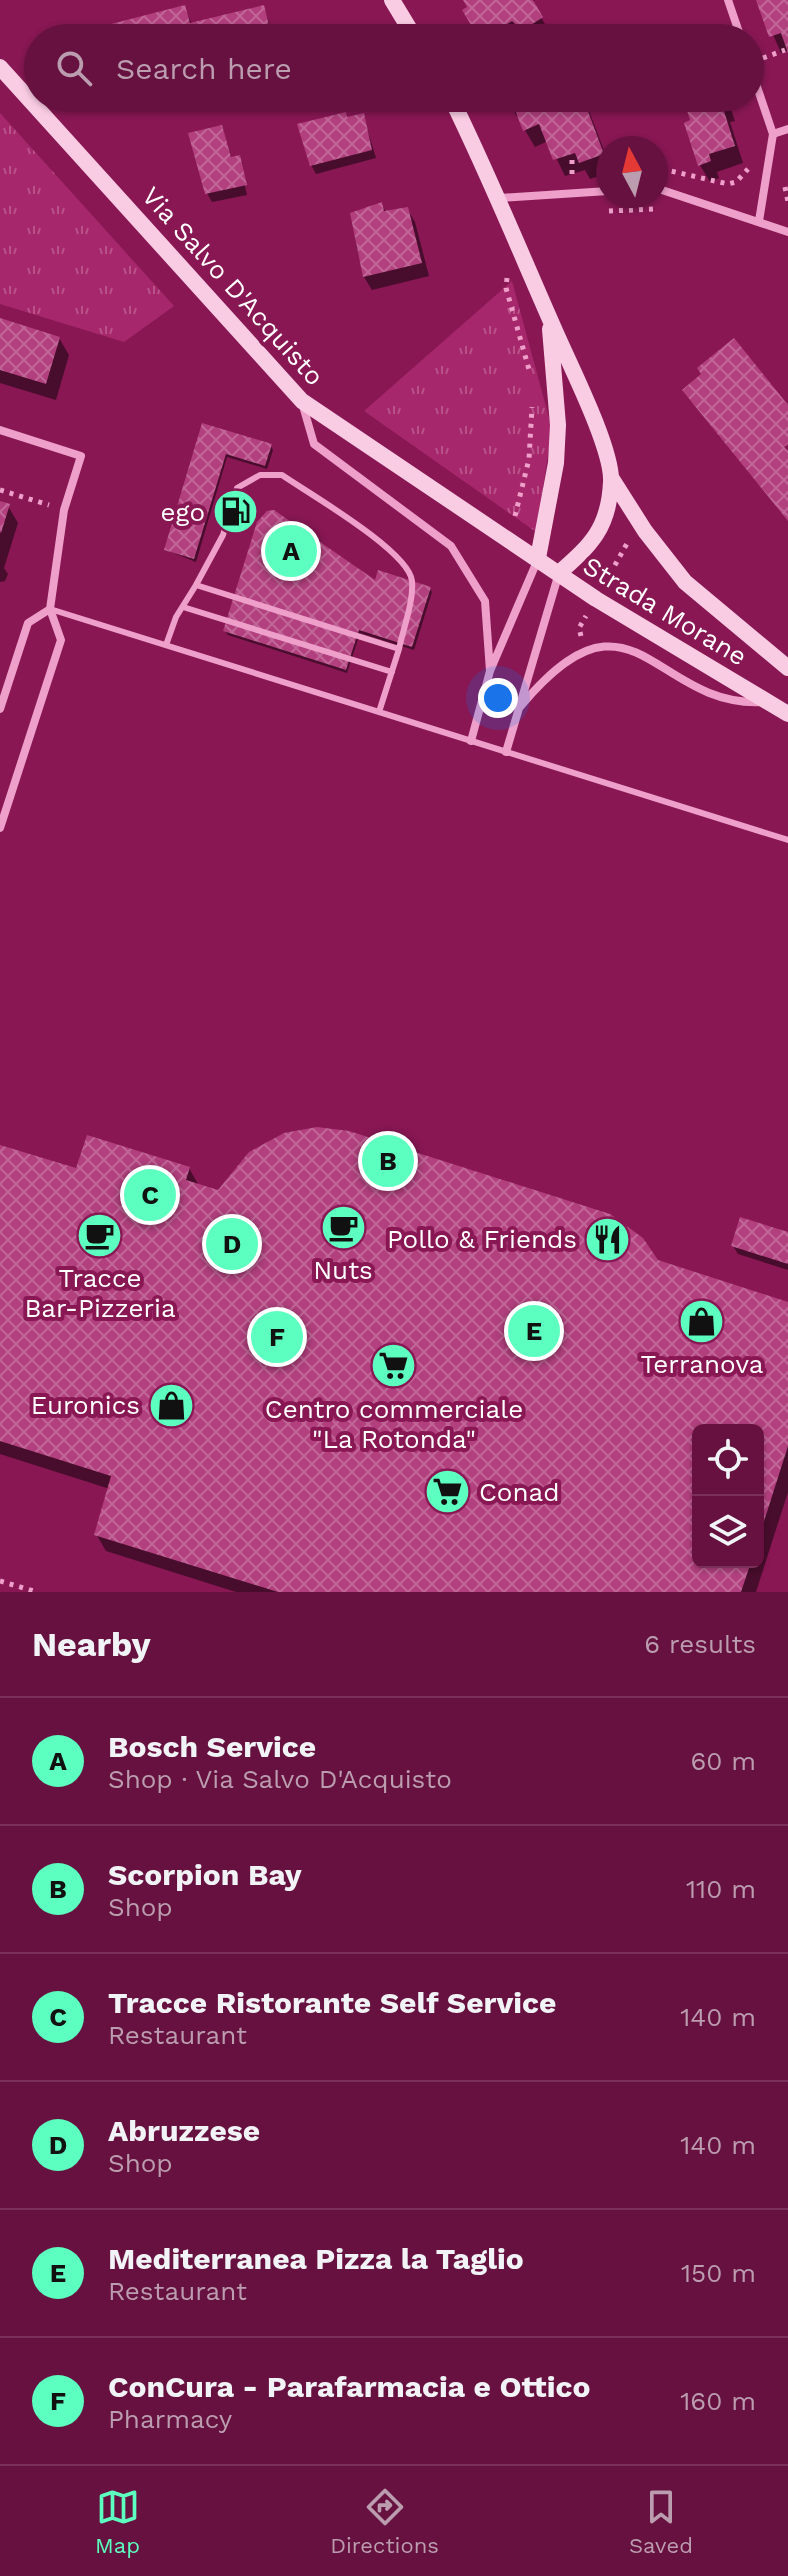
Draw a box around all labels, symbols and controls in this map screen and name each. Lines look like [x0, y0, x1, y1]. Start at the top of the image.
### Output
search box [24, 24, 764, 112]
icon: search [52, 46, 96, 90]
text: Search here [116, 51, 292, 86]
north arrow [596, 136, 668, 208]
street label: Via Salvo D'Acquisto [136, 181, 330, 391]
fuel station icon: ego [212, 488, 260, 536]
place label: ego [161, 497, 205, 527]
pin: A [265, 521, 317, 581]
street label: Strada Morane [578, 550, 752, 672]
your location [478, 678, 518, 718]
pin: B [362, 1131, 414, 1191]
pin: C [124, 1165, 176, 1225]
cafe icon: Nuts [319, 1203, 367, 1251]
cafe icon: Tracce Bar-Pizzeria [76, 1211, 124, 1259]
pin: D [206, 1214, 258, 1274]
restaurant icon: Pollo & Friends [584, 1215, 632, 1263]
place label: Pollo & Friends [387, 1224, 577, 1254]
place label: Nuts [313, 1255, 373, 1285]
place label: Tracce Bar-Pizzeria [24, 1263, 176, 1323]
shop icon: Terranova [678, 1297, 726, 1345]
pin: E [508, 1301, 560, 1361]
pin: F [251, 1307, 303, 1367]
supermarket icon: Centro commerciale "La Rotonda" [370, 1342, 418, 1390]
place label: Terranova [640, 1349, 764, 1379]
shop icon: Euronics [147, 1381, 195, 1429]
place label: Euronics [31, 1390, 140, 1420]
place label: Centro commerciale "La Rotonda" [265, 1394, 523, 1454]
map controls [692, 1424, 764, 1568]
button: locate [692, 1424, 764, 1496]
supermarket icon: Conad [424, 1468, 472, 1516]
place label: Conad [479, 1477, 560, 1507]
button: layers [692, 1496, 764, 1568]
text: Nearby [32, 1624, 151, 1664]
text: 6 results [644, 1629, 756, 1659]
text: Bosch Service [108, 1729, 316, 1764]
text: A [49, 1746, 67, 1776]
text: 60 m [690, 1746, 756, 1776]
text: Shop · Via Salvo D'Acquisto [108, 1764, 452, 1794]
text: Scorpion Bay [108, 1857, 302, 1892]
text: B [49, 1874, 67, 1904]
text: 110 m [686, 1874, 756, 1904]
text: Shop [108, 1892, 173, 1922]
text: Tracce Ristorante Self Service [108, 1985, 556, 2020]
text: C [49, 2002, 67, 2032]
text: 140 m [680, 2002, 756, 2032]
text: Restaurant [108, 2020, 247, 2050]
text: Abruzzese [108, 2113, 260, 2148]
text: D [49, 2130, 67, 2160]
text: 140 m [680, 2130, 756, 2160]
text: Shop [108, 2148, 173, 2178]
text: Mediterranea Pizza la Taglio [108, 2241, 524, 2276]
text: E [50, 2258, 66, 2288]
text: 150 m [681, 2258, 756, 2288]
text: Restaurant [108, 2276, 247, 2306]
text: ConCura - Parafarmacia e Ottico [108, 2369, 590, 2404]
text: F [50, 2386, 66, 2416]
text: 160 m [680, 2386, 756, 2416]
text: Pharmacy [108, 2404, 232, 2434]
tab: Map [95, 2485, 140, 2558]
tab: Directions [330, 2485, 439, 2558]
tab: Saved [629, 2485, 693, 2558]

